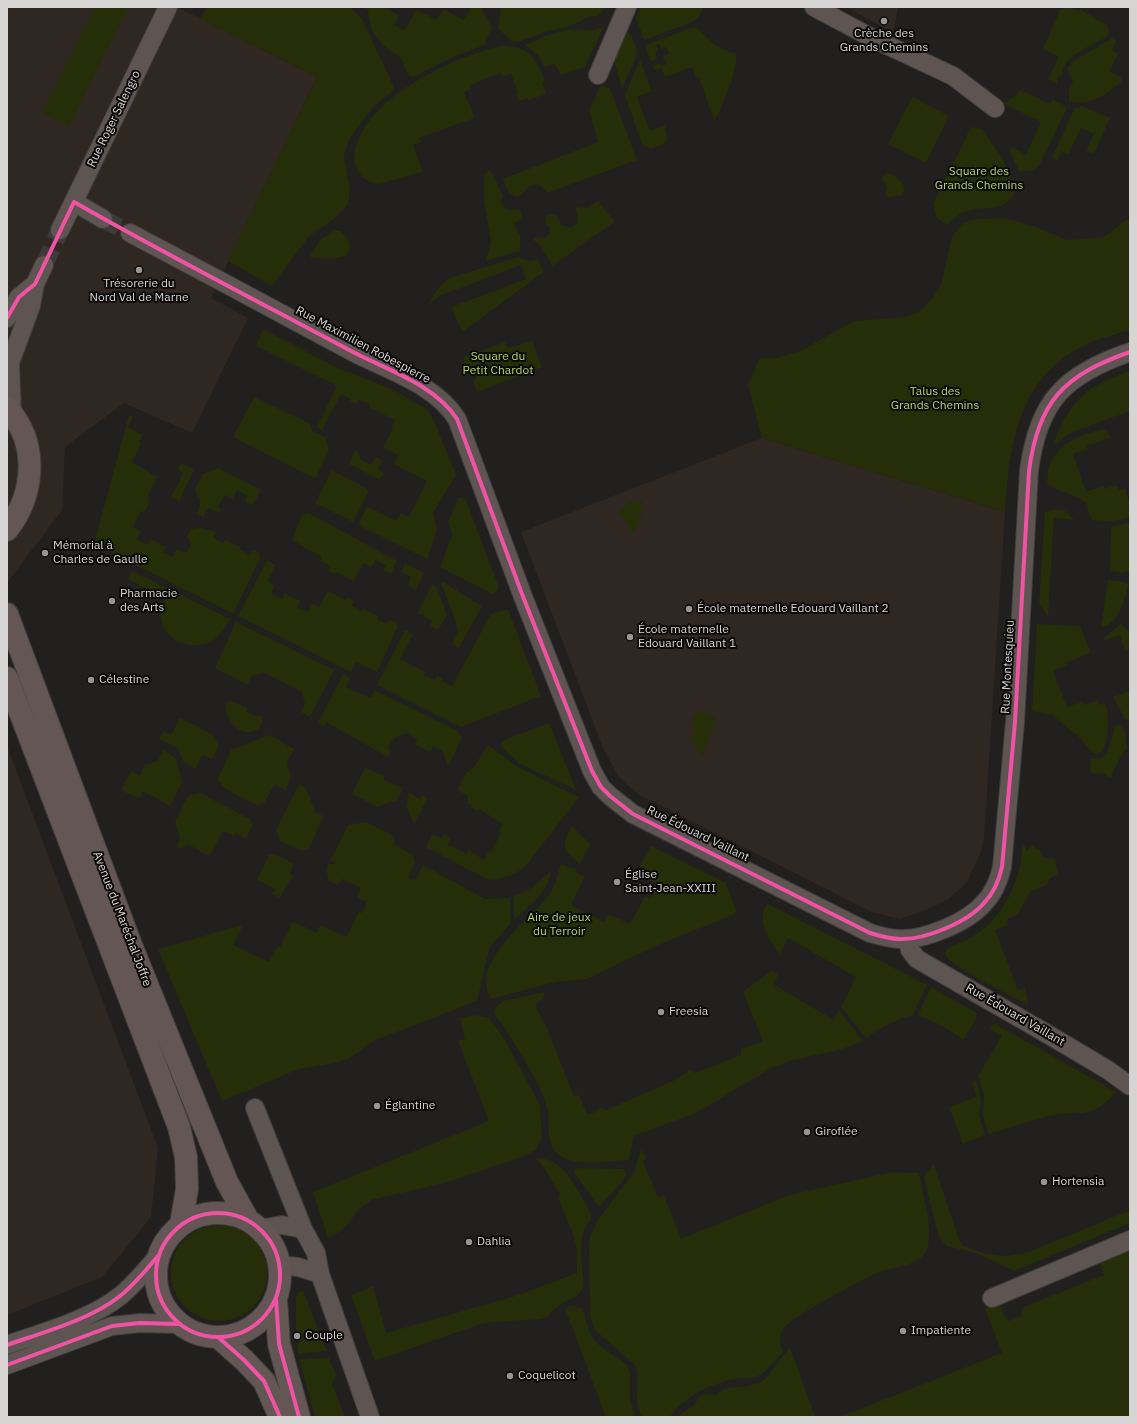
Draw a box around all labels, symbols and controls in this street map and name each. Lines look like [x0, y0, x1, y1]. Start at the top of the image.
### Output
marker: Crèche des Grands Chemins [879, 16, 889, 26]
place label: Crèche des Grands Chemins [840, 27, 928, 55]
street label: Rue Roger Salengro [84, 68, 144, 170]
park label: Square des Grands Chemins [935, 165, 1023, 193]
marker: Trésorerie du Nord Val de Marne [134, 265, 144, 275]
place label: Trésorerie du Nord Val de Marne [89, 277, 189, 305]
street label: Rue Maximilien Robespierre [293, 303, 433, 387]
park label: Square du Petit Chardot [463, 350, 533, 378]
park label: Talus des Grands Chemins [891, 385, 979, 413]
place label: Mémorial à Charles de Gaulle [53, 539, 148, 567]
marker: Mémorial à Charles de Gaulle [40, 548, 50, 558]
place label: Pharmacie des Arts [120, 587, 177, 615]
marker: Pharmacie des Arts [107, 596, 117, 606]
place label: École maternelle Edouard Vaillant 2 [697, 602, 889, 616]
marker: École maternelle Edouard Vaillant 2 [684, 604, 694, 614]
street label: Rue Montesquieu [998, 620, 1018, 714]
place label: École maternelle Edouard Vaillant 1 [638, 623, 736, 651]
marker: École maternelle Edouard Vaillant 1 [625, 632, 635, 642]
place label: Célestine [99, 673, 149, 687]
marker: Célestine [86, 675, 96, 685]
street label: Rue Édouard Vaillant [644, 803, 752, 865]
street label: Avenue du Maréchal Joffre [90, 849, 154, 989]
place label: Église Saint-Jean-XXIII [625, 868, 716, 896]
marker: Église Saint-Jean-XXIII [612, 877, 622, 887]
park label: Aire de jeux du Terroir [527, 911, 591, 939]
street label: Rue Édouard Vaillant [963, 981, 1067, 1049]
place label: Freesia [669, 1005, 708, 1019]
marker: Freesia [656, 1007, 666, 1017]
place label: Églantine [385, 1099, 435, 1113]
marker: Églantine [372, 1101, 382, 1111]
place label: Giroflée [815, 1125, 858, 1139]
marker: Giroflée [802, 1127, 812, 1137]
place label: Hortensia [1052, 1175, 1104, 1189]
marker: Hortensia [1039, 1177, 1049, 1187]
place label: Dahlia [477, 1235, 511, 1249]
marker: Dahlia [464, 1237, 474, 1247]
place label: Impatiente [911, 1324, 971, 1338]
marker: Impatiente [898, 1326, 908, 1336]
place label: Couple [305, 1329, 343, 1343]
marker: Couple [292, 1331, 302, 1341]
place label: Coquelicot [518, 1369, 576, 1383]
marker: Coquelicot [505, 1371, 515, 1381]

